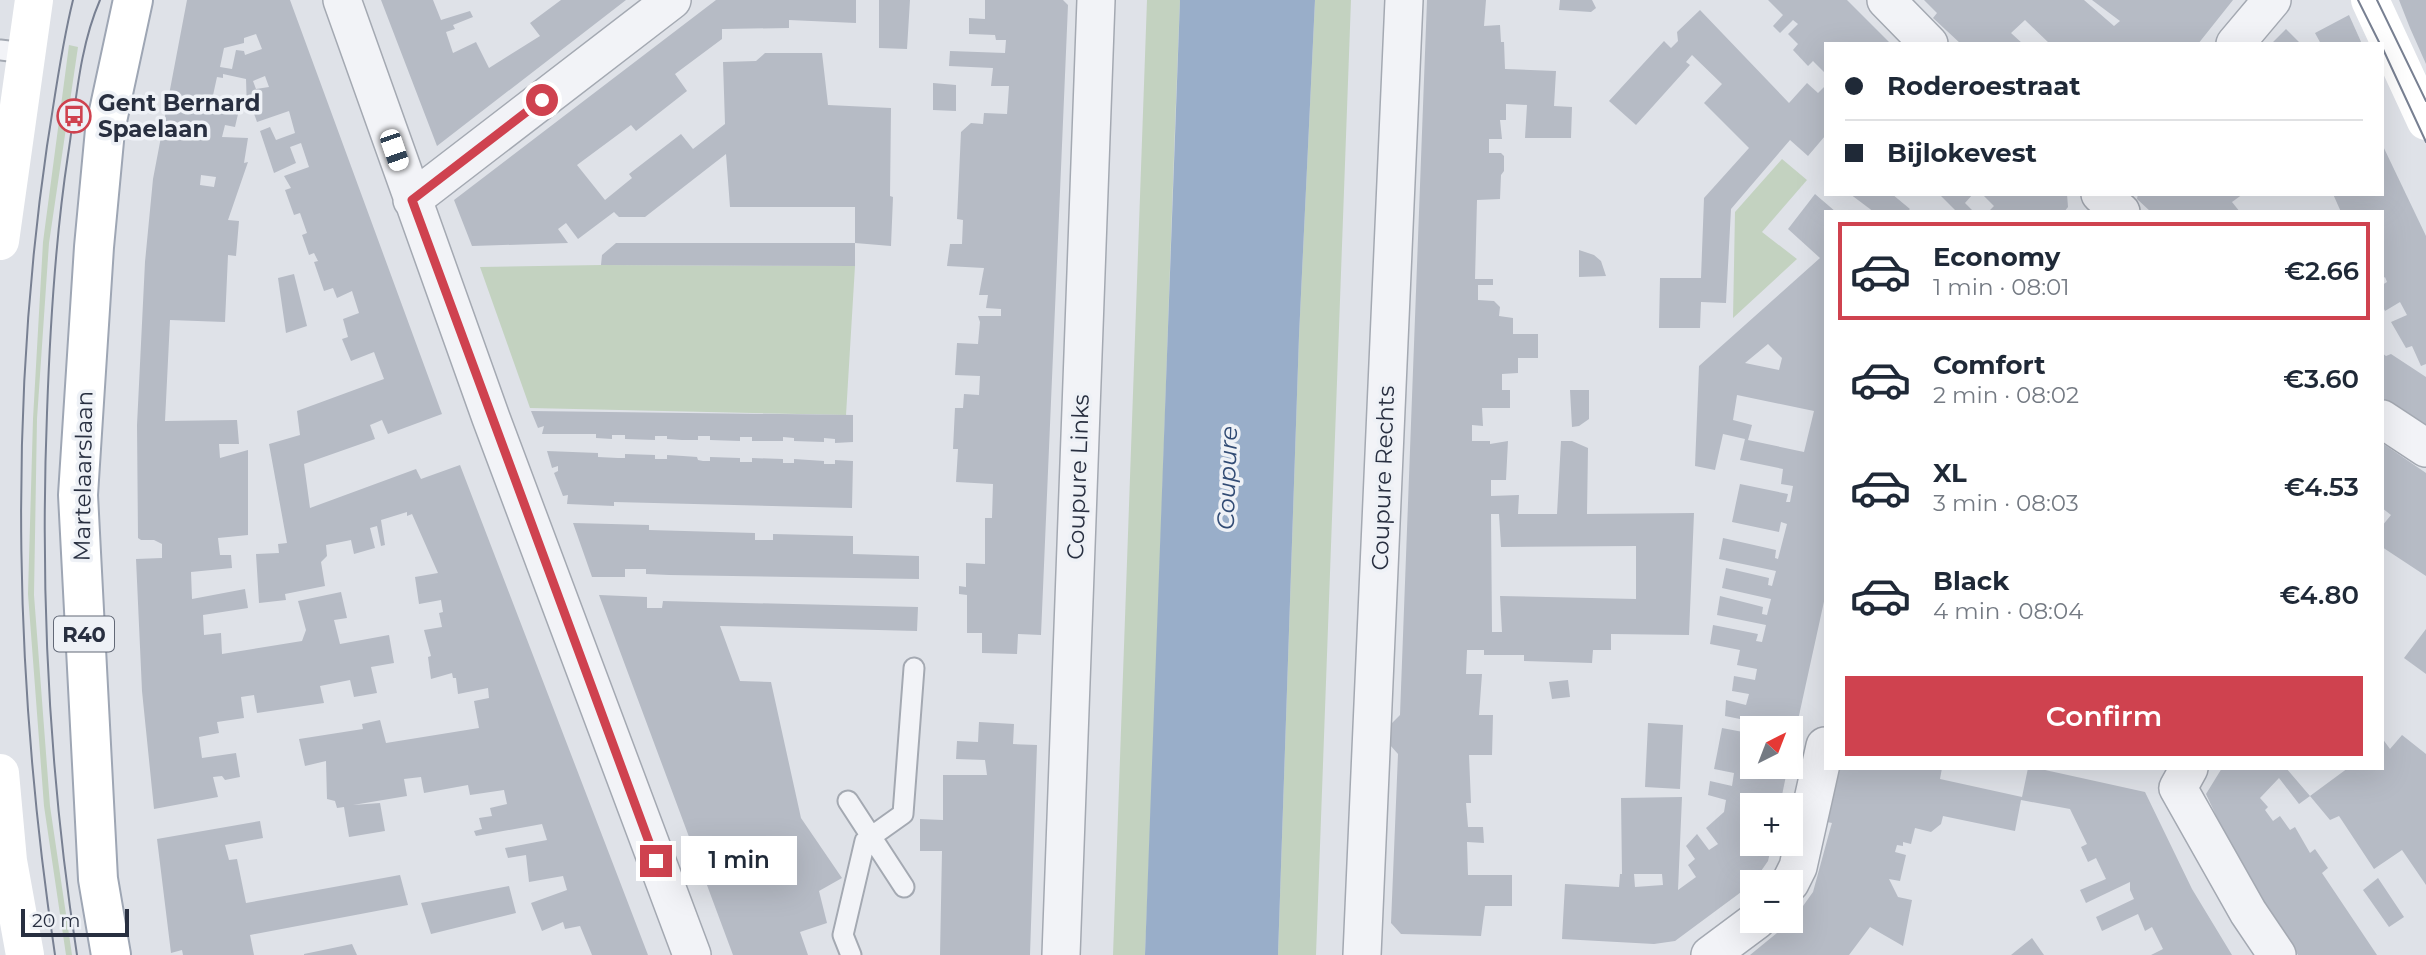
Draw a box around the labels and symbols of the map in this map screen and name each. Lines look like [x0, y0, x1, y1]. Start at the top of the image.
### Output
route start [526, 84, 558, 116]
place label: Gent Bernard Spaelaan [98, 89, 260, 143]
bus stop icon: Gent Bernard Spaelaan [55, 97, 93, 135]
car [378, 127, 411, 173]
street label: Coupure Rechts [1366, 385, 1400, 571]
street label: Martelaarslaan [68, 391, 98, 561]
street label: Coupure Links [1061, 394, 1095, 560]
water label: Coupure [1211, 425, 1243, 531]
road number: R40 [54, 616, 114, 652]
north arrow [1740, 716, 1802, 779]
callout: 1 min [680, 836, 796, 886]
route end [640, 845, 672, 877]
scale bar [21, 906, 130, 938]

